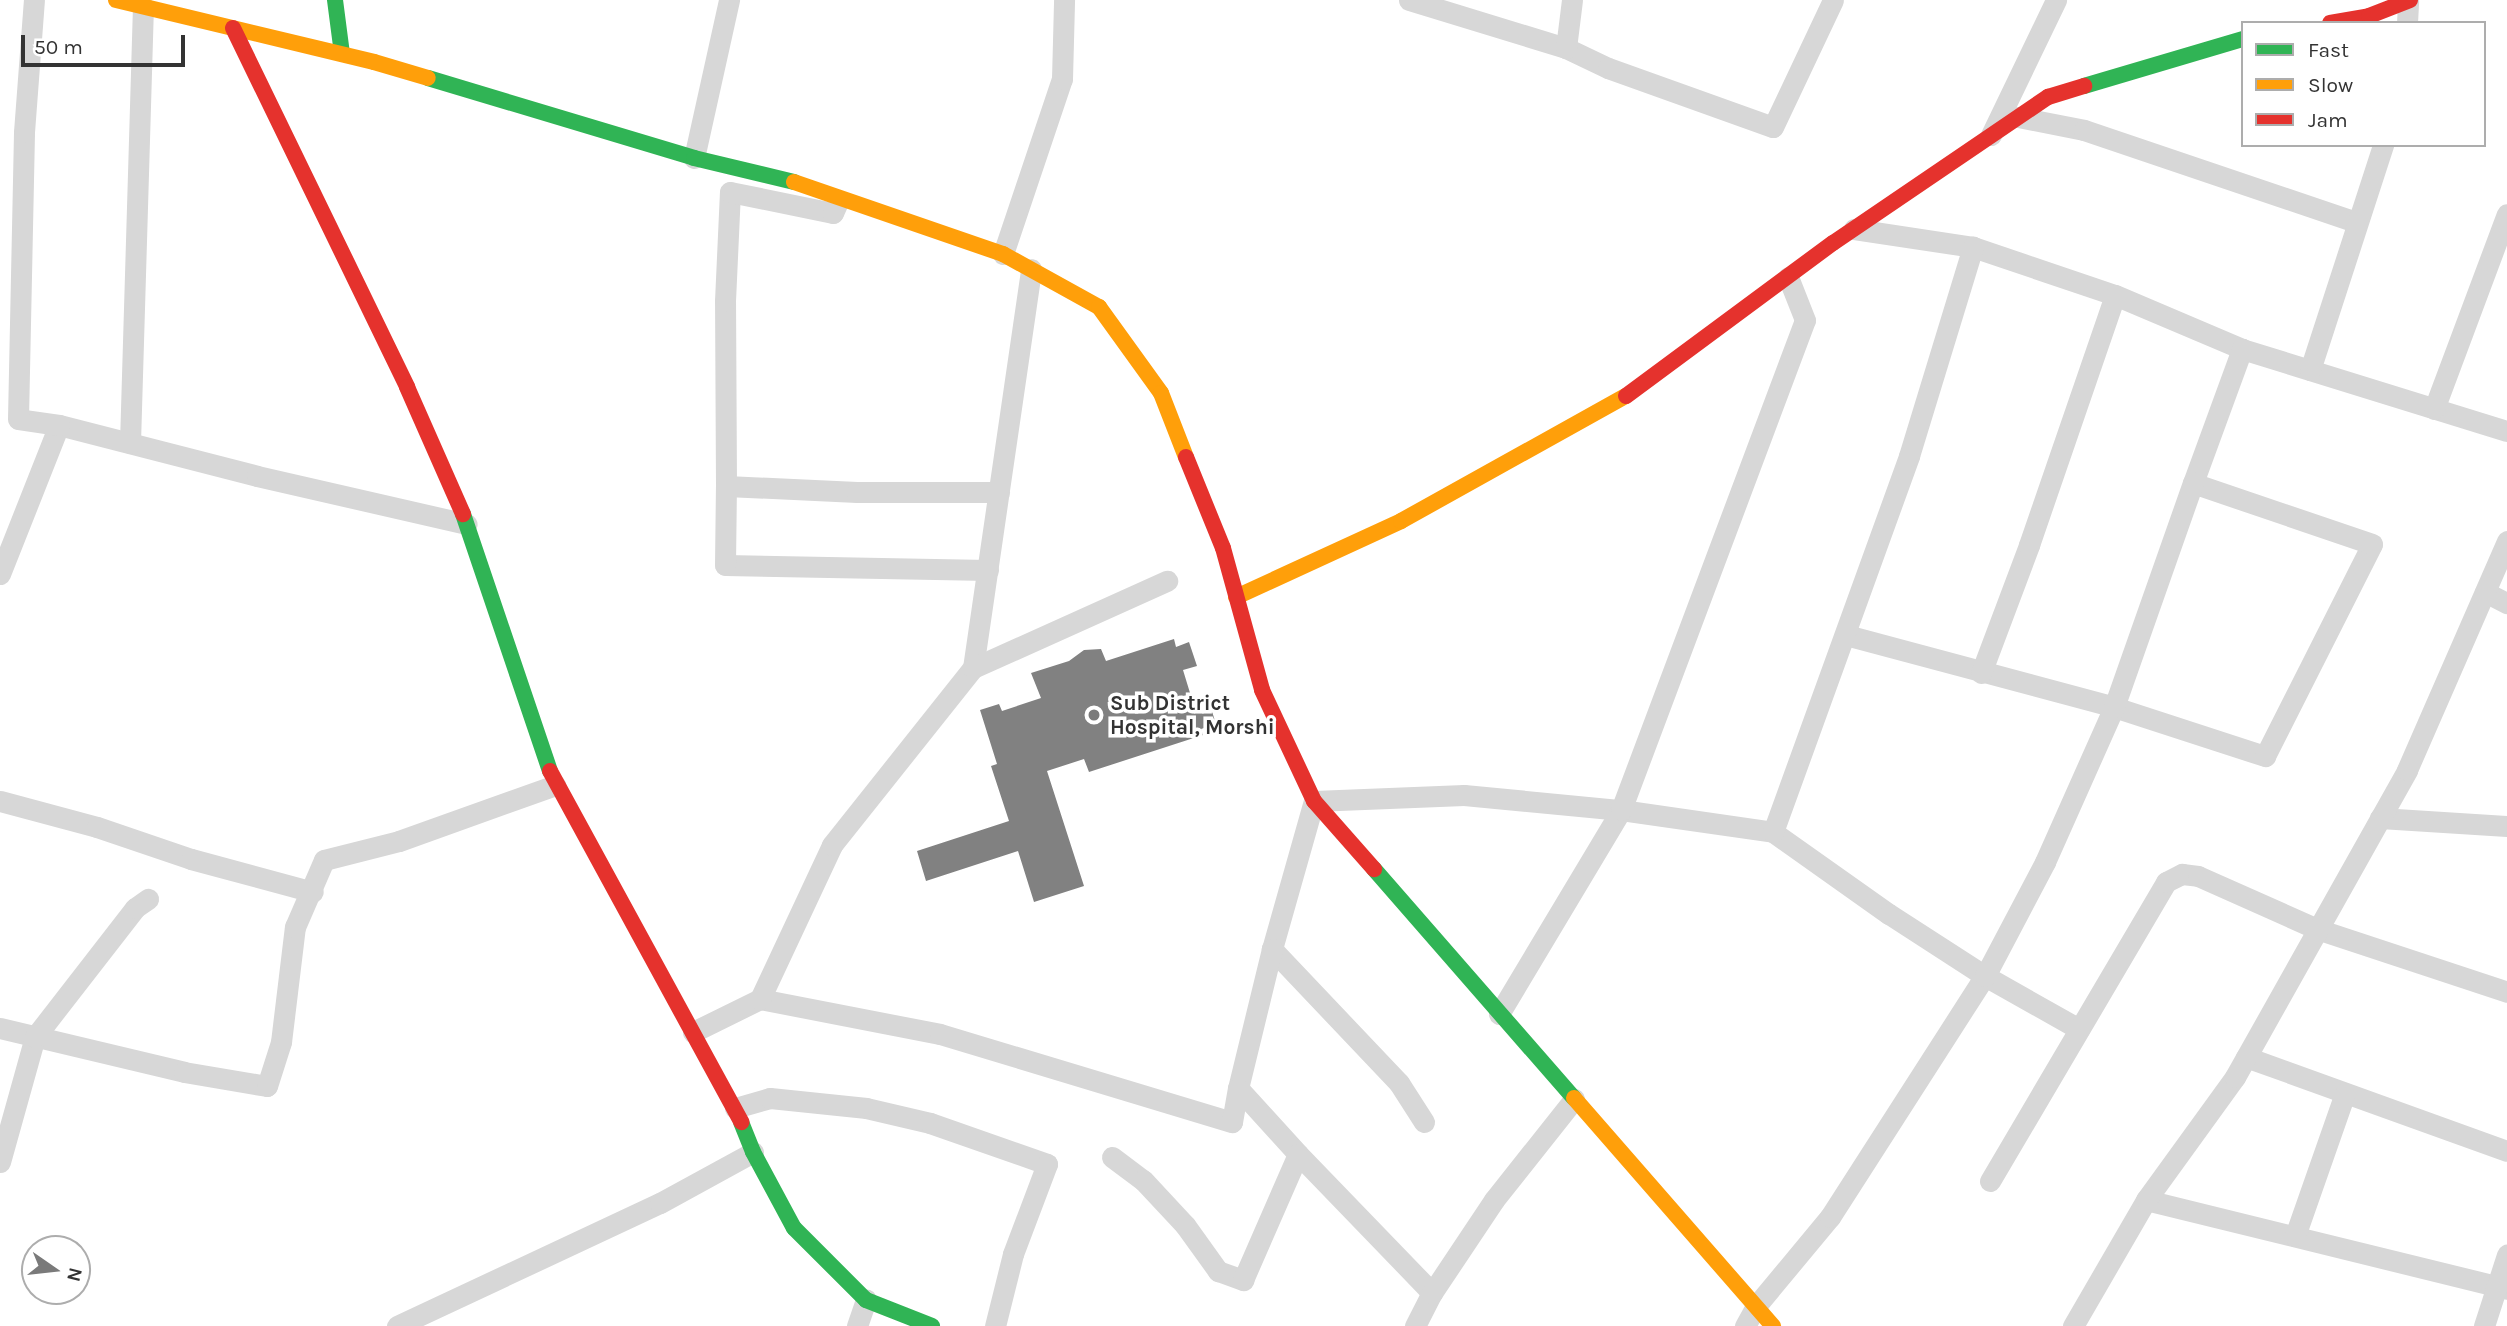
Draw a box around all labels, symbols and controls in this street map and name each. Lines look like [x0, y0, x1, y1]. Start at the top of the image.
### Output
scale bar [24, 21, 189, 65]
legend [2241, 21, 2486, 147]
text: 50 m [34, 35, 83, 59]
text: Fast [2308, 38, 2349, 62]
text: Slow [2308, 73, 2353, 97]
text: Jam [2308, 108, 2348, 132]
place label: Sub District Hospital, Morshi [1110, 690, 1275, 740]
marker: Sub District Hospital, Morshi [1084, 705, 1104, 725]
north arrow [21, 1235, 91, 1305]
text: N [62, 1265, 87, 1284]

